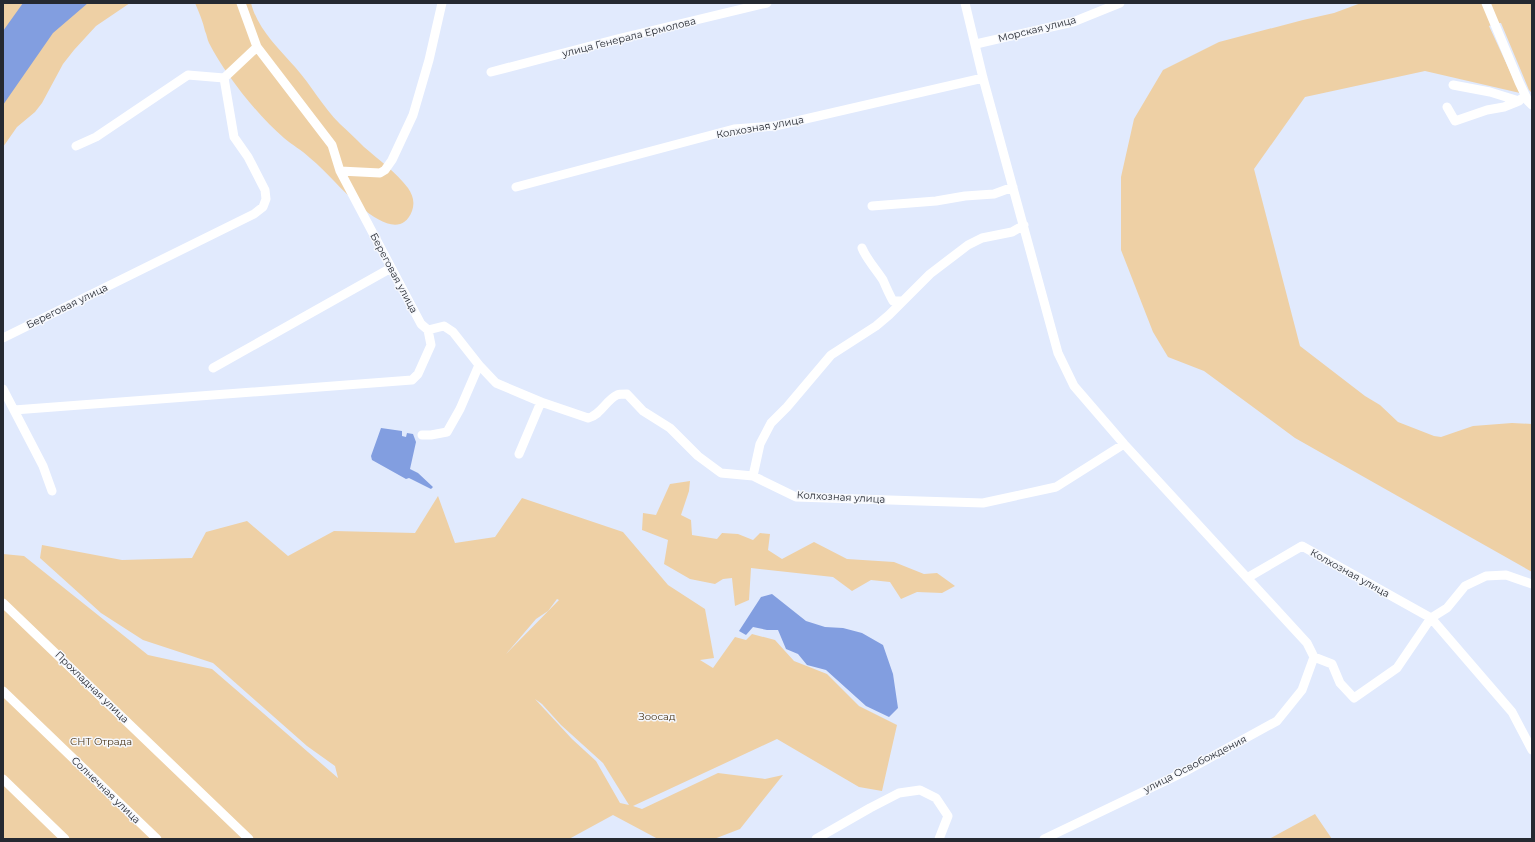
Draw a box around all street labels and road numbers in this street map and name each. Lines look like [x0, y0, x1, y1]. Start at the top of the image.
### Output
street label: Морская улица [997, 13, 1077, 45]
street label: улица Генерала Ермолова [560, 14, 697, 60]
street label: Колхозная улица [715, 113, 805, 141]
street label: Береговая улица [367, 231, 421, 315]
street label: Береговая улица [24, 281, 110, 331]
street label: Колхозная улица [796, 488, 886, 506]
street label: Колхозная улица [1308, 546, 1392, 600]
street label: Прохладная улица [52, 648, 132, 726]
street label: улица Освобождения [1140, 732, 1249, 796]
street label: Солнечная улица [69, 754, 143, 826]

